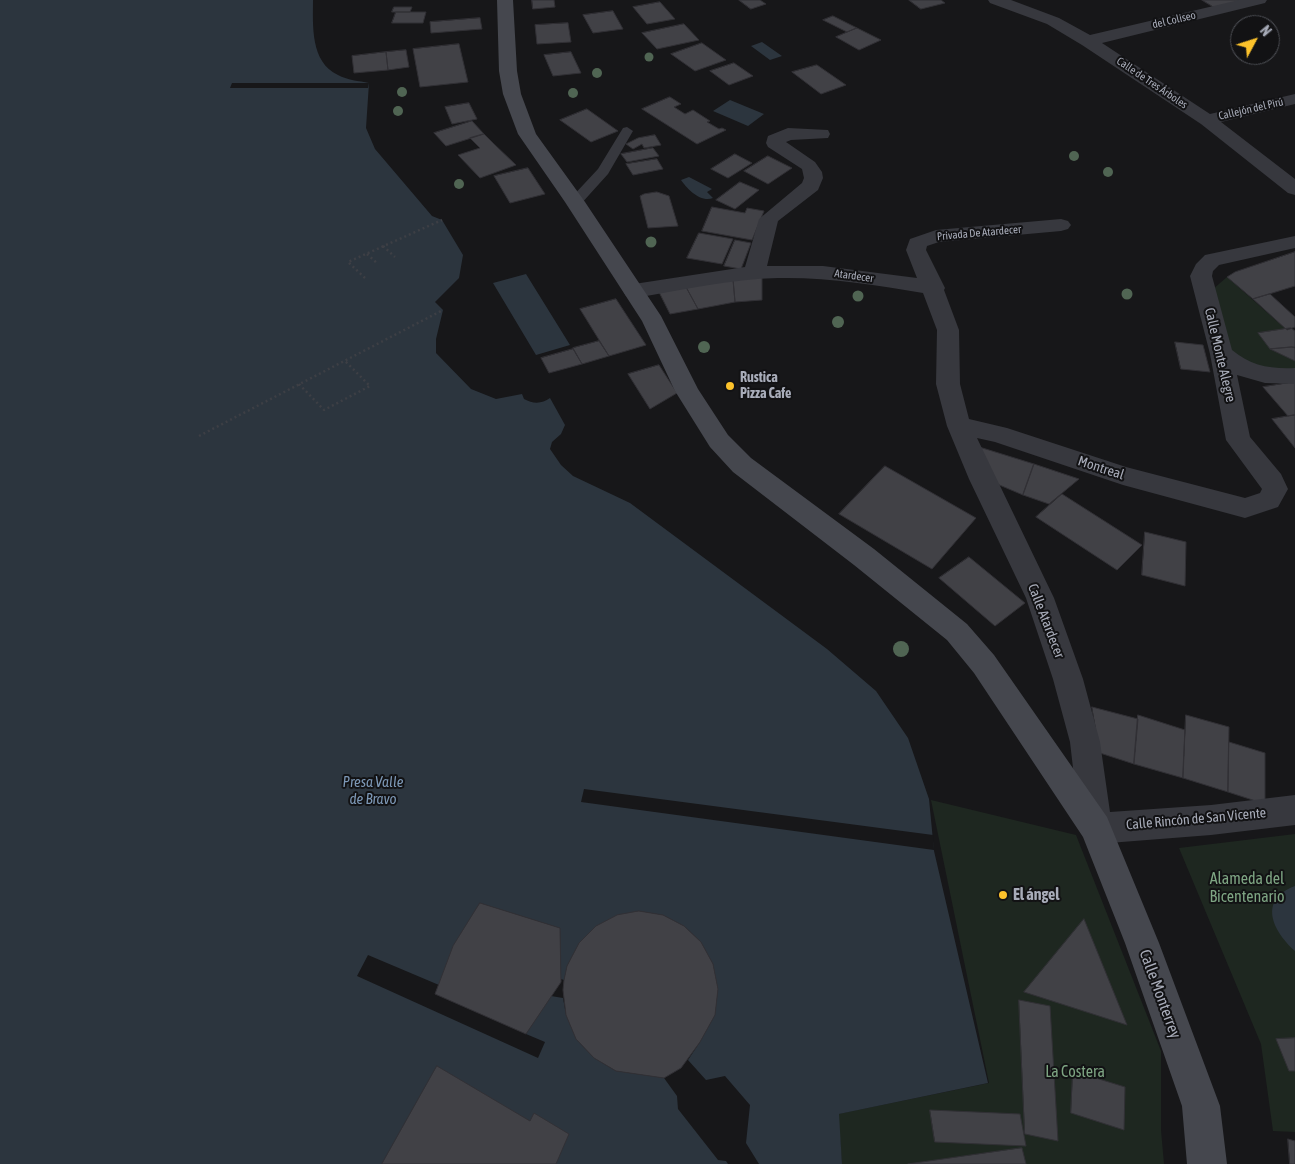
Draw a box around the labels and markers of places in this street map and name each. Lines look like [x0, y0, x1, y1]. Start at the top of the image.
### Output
place label: Rustica Pizza Cafe [740, 370, 791, 402]
marker: Rustica Pizza Cafe [724, 380, 736, 392]
place label: El ángel [1013, 885, 1060, 905]
marker: El ángel [997, 889, 1009, 901]

